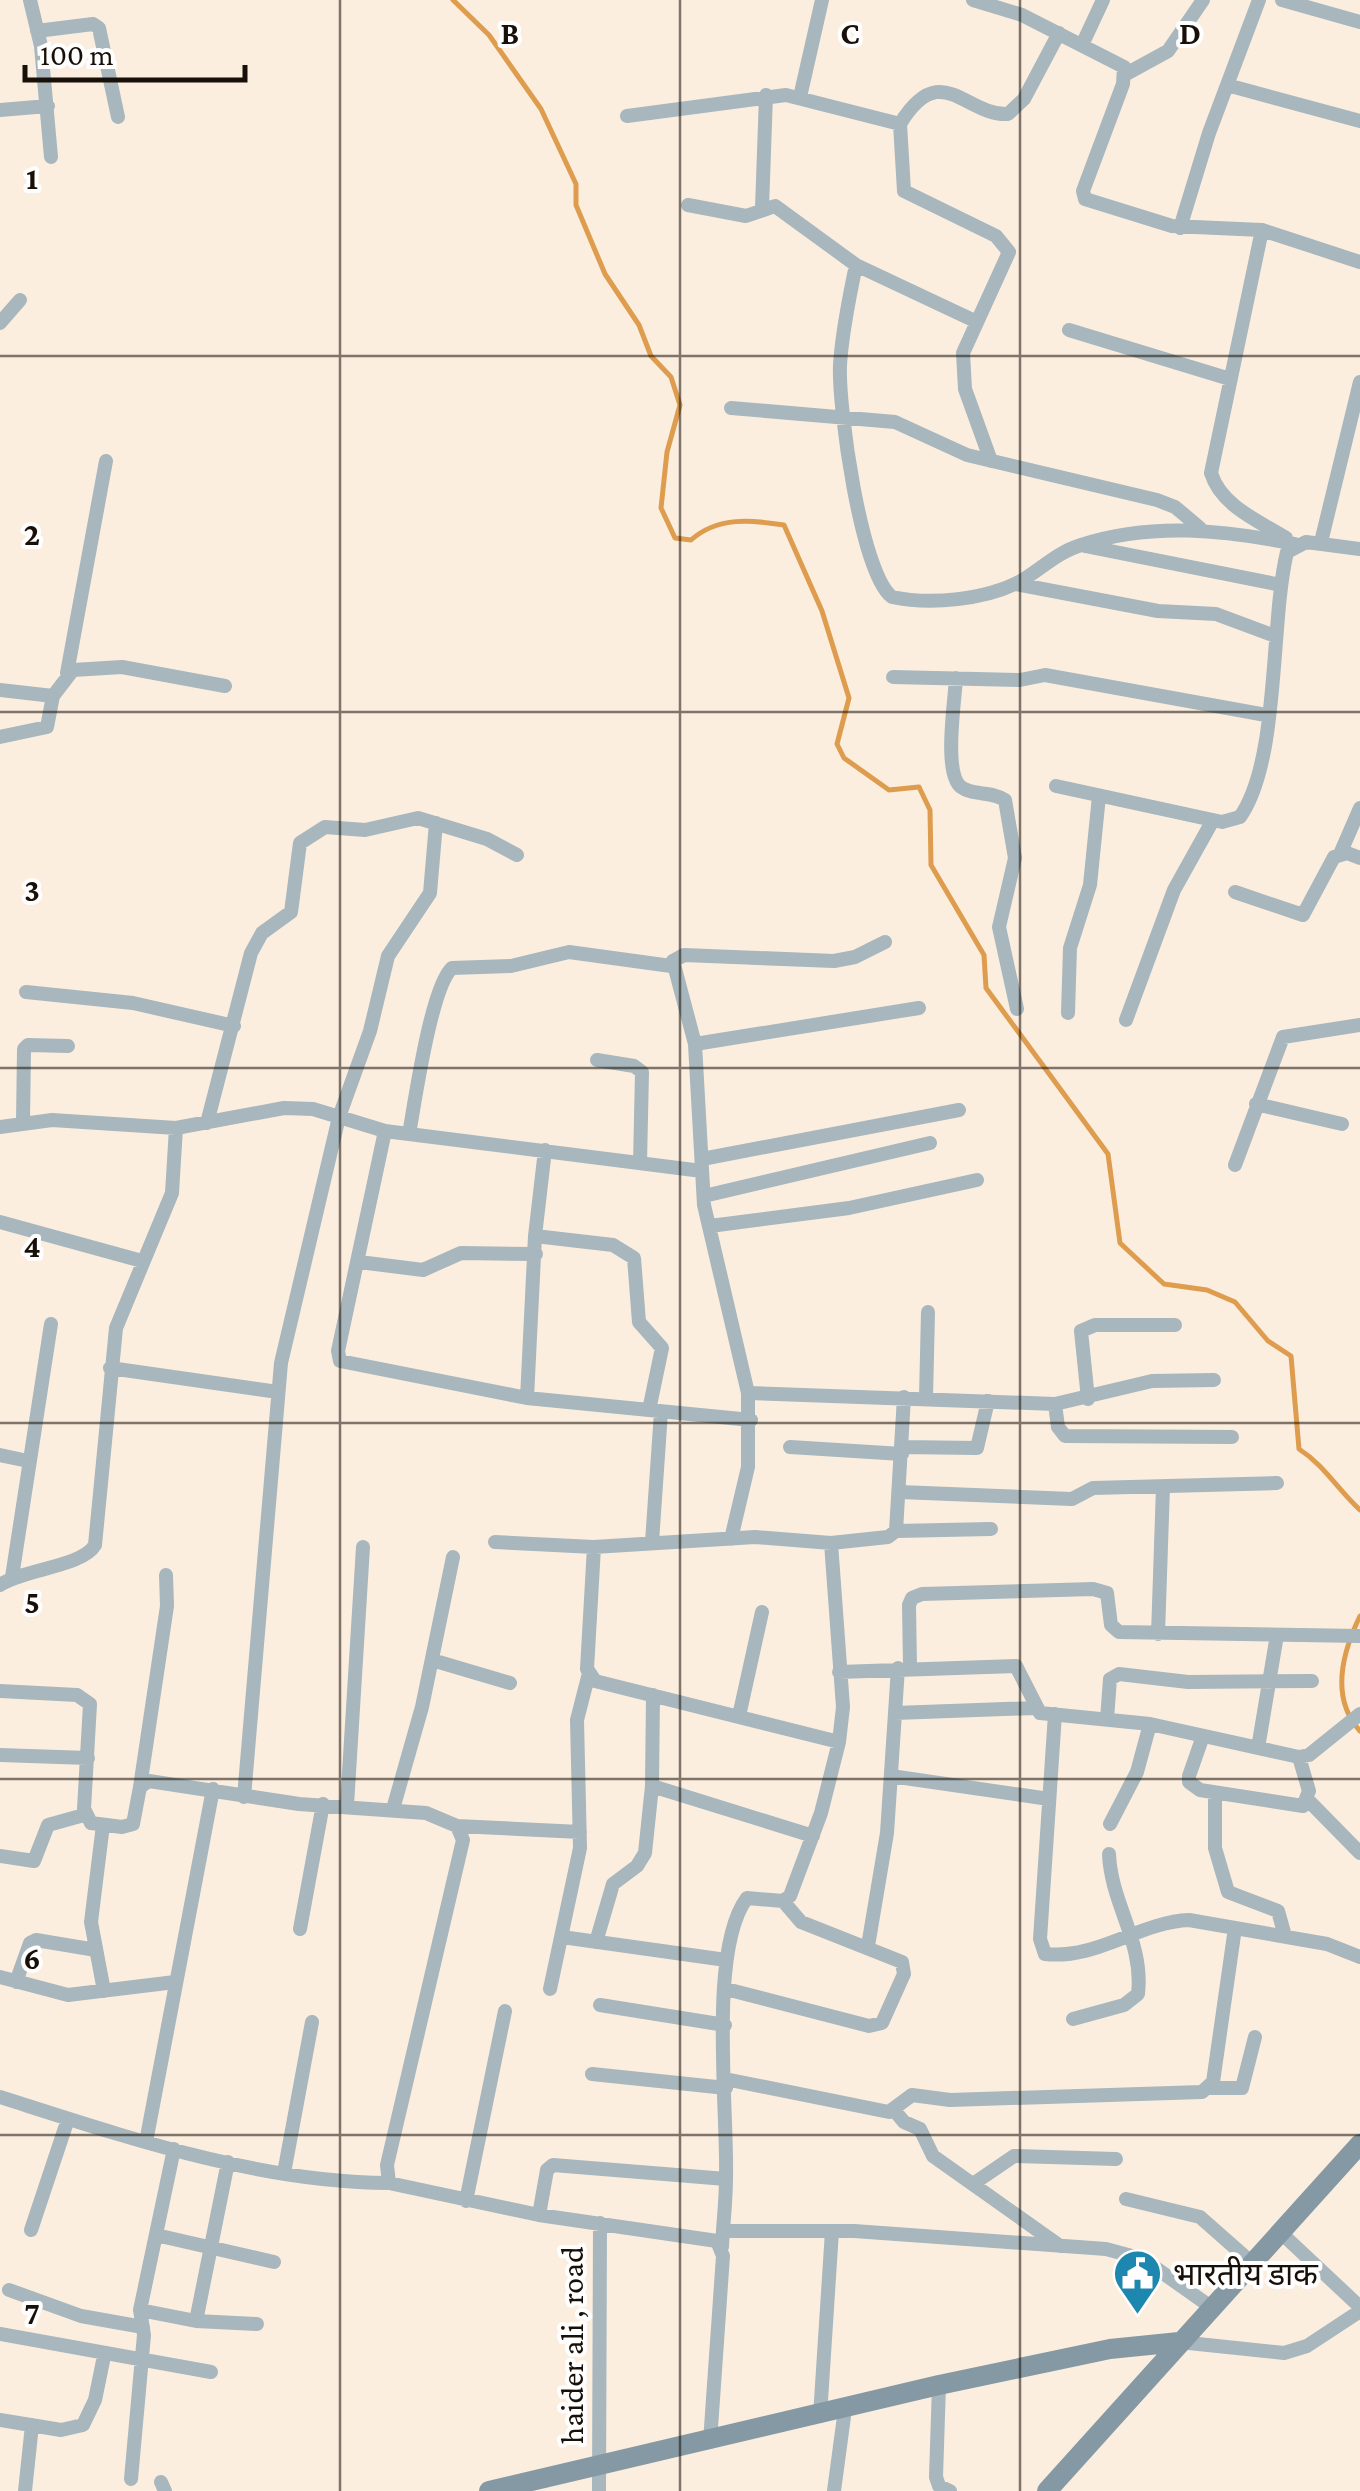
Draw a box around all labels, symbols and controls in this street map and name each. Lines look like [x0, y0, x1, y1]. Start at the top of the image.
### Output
text: B [501, 15, 519, 51]
text: C [840, 15, 860, 51]
text: D [1179, 15, 1201, 51]
scale bar [25, 20, 245, 82]
text: 100 m [40, 38, 114, 71]
text: 1 [26, 160, 38, 196]
text: 2 [24, 516, 40, 552]
text: 3 [24, 872, 40, 908]
text: 4 [23, 1228, 41, 1264]
text: 5 [24, 1584, 40, 1620]
text: 6 [23, 1940, 41, 1976]
street label: haider ali , road [554, 2246, 590, 2444]
public building icon: भारतीय डाक [1112, 2248, 1164, 2316]
place label: भारतीय डाक [1173, 2256, 1319, 2292]
text: 7 [24, 2295, 40, 2331]

